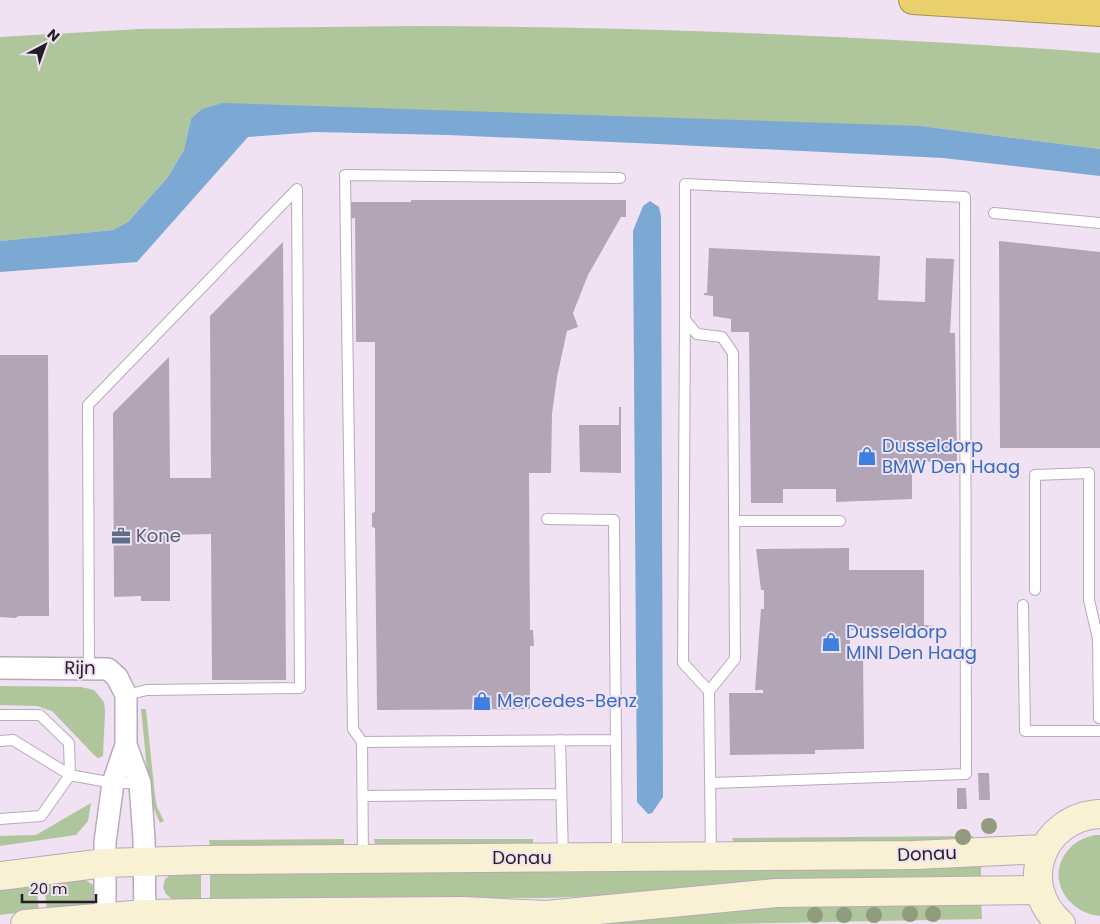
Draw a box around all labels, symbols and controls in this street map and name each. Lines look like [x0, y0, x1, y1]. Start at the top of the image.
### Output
north arrow [20, 20, 70, 70]
text: N [43, 24, 64, 46]
place label: Dusseldorp BMW Den Haag [882, 433, 1020, 479]
shop icon: Dusseldorp BMW Den Haag [856, 445, 878, 467]
place label: Kone [136, 523, 181, 548]
office icon: Kone [110, 525, 132, 547]
place label: Dusseldorp MINI Den Haag [846, 619, 977, 665]
shop icon: Dusseldorp MINI Den Haag [820, 631, 842, 653]
street label: Rijn [64, 655, 96, 680]
place label: Mercedes-Benz [497, 688, 637, 713]
shop icon: Mercedes-Benz [471, 690, 493, 712]
street label: Donau [897, 840, 957, 867]
street label: Donau [492, 845, 552, 870]
scale bar [22, 872, 96, 904]
text: 20 m [30, 878, 68, 899]

